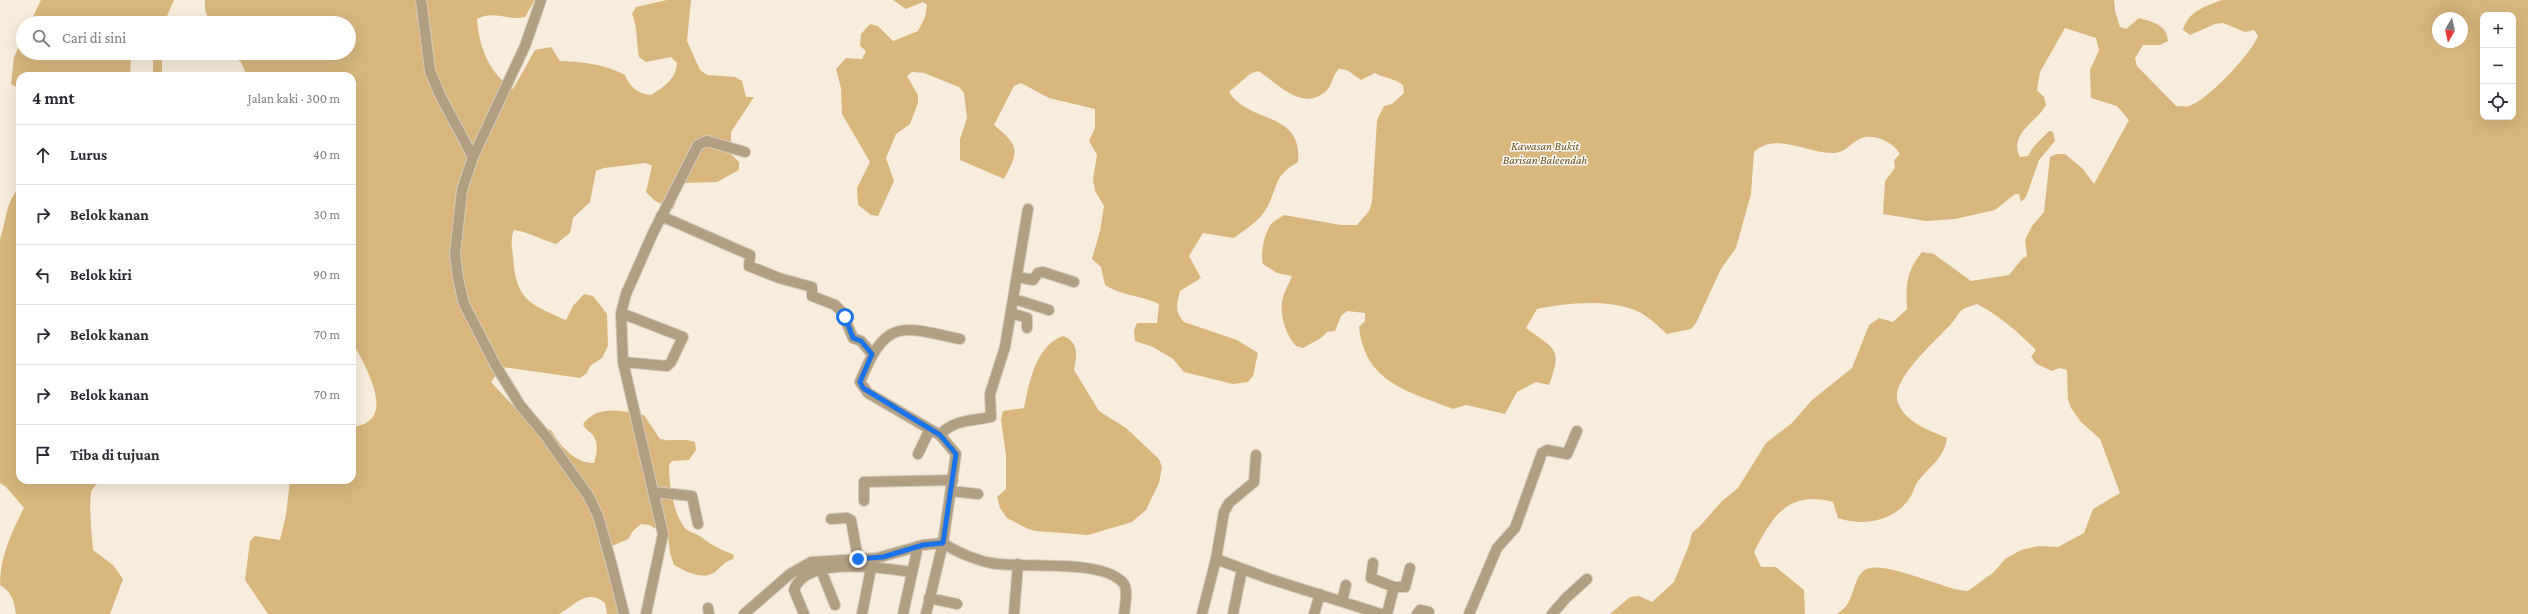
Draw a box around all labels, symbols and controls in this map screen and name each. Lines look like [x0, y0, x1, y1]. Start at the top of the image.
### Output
north arrow [2432, 12, 2468, 48]
map controls [2480, 12, 2516, 120]
button: + [2480, 12, 2516, 48]
search box [16, 16, 356, 60]
icon: search [30, 27, 52, 49]
text: Cari di sini [62, 30, 126, 46]
button: − [2480, 48, 2516, 84]
button: locate [2480, 84, 2516, 120]
text: 4 mnt [32, 89, 75, 108]
text: Jalan kaki · 300 m [248, 91, 340, 106]
park label: Kawasan Bukit Barisan Baleendah [1503, 139, 1588, 167]
icon: ahead [32, 144, 54, 166]
text: Lurus [70, 147, 107, 163]
text: 40 m [313, 147, 340, 162]
icon: right [32, 204, 54, 226]
text: Belok kanan [70, 207, 149, 223]
text: 30 m [314, 207, 340, 222]
icon: left [32, 264, 54, 286]
text: Belok kiri [70, 267, 132, 283]
text: 90 m [313, 267, 340, 282]
route start [836, 308, 854, 326]
icon: right [32, 324, 54, 346]
text: Belok kanan [70, 327, 149, 343]
text: 70 m [314, 327, 340, 342]
icon: right [32, 384, 54, 406]
text: Belok kanan [70, 387, 149, 403]
text: 70 m [314, 387, 340, 402]
icon: arrive [32, 444, 54, 466]
text: Tiba di tujuan [70, 447, 160, 463]
route end [849, 550, 867, 568]

